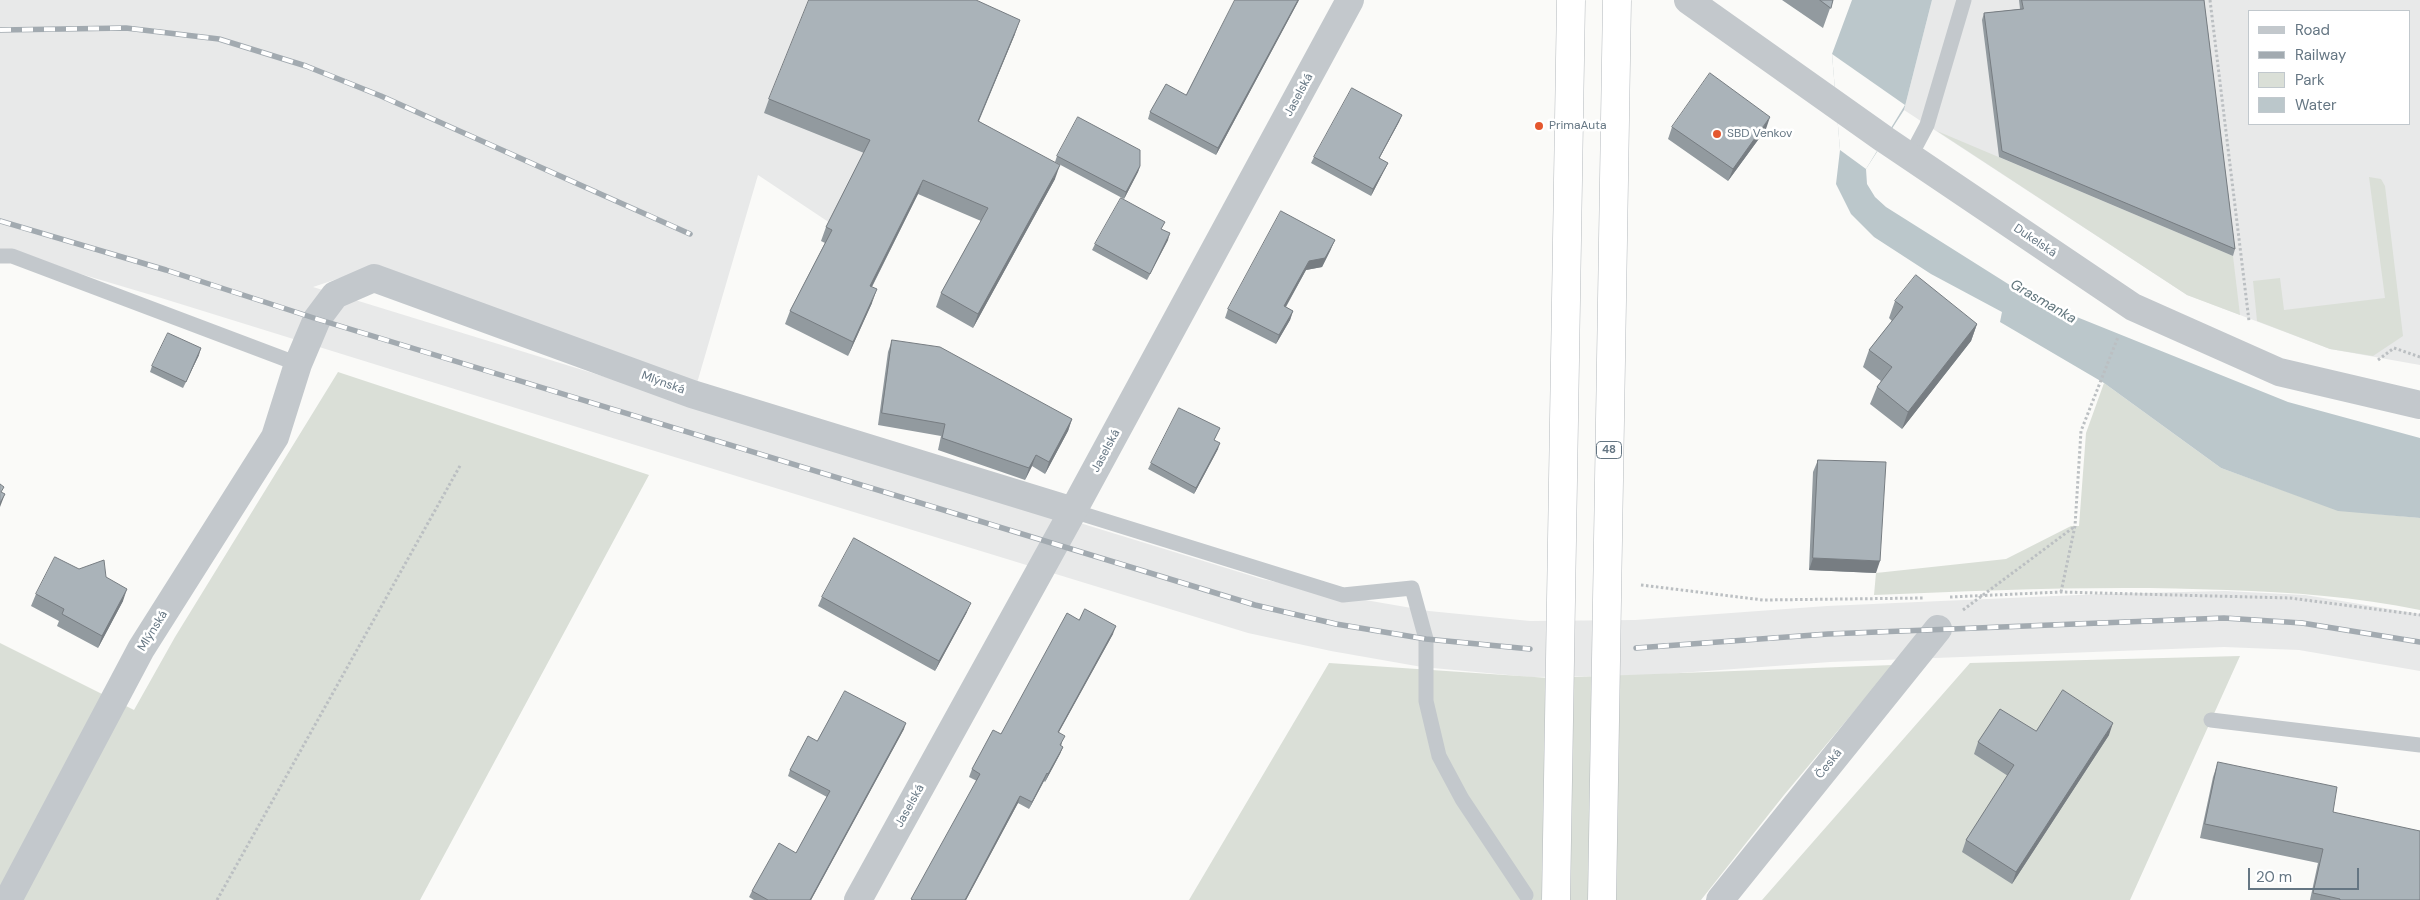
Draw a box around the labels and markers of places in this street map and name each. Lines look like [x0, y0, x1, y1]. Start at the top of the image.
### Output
place label: PrimaAuta [1549, 119, 1606, 133]
marker: PrimaAuta [1533, 120, 1545, 132]
place label: SBD Venkov [1727, 127, 1792, 141]
marker: SBD Venkov [1711, 128, 1723, 140]

